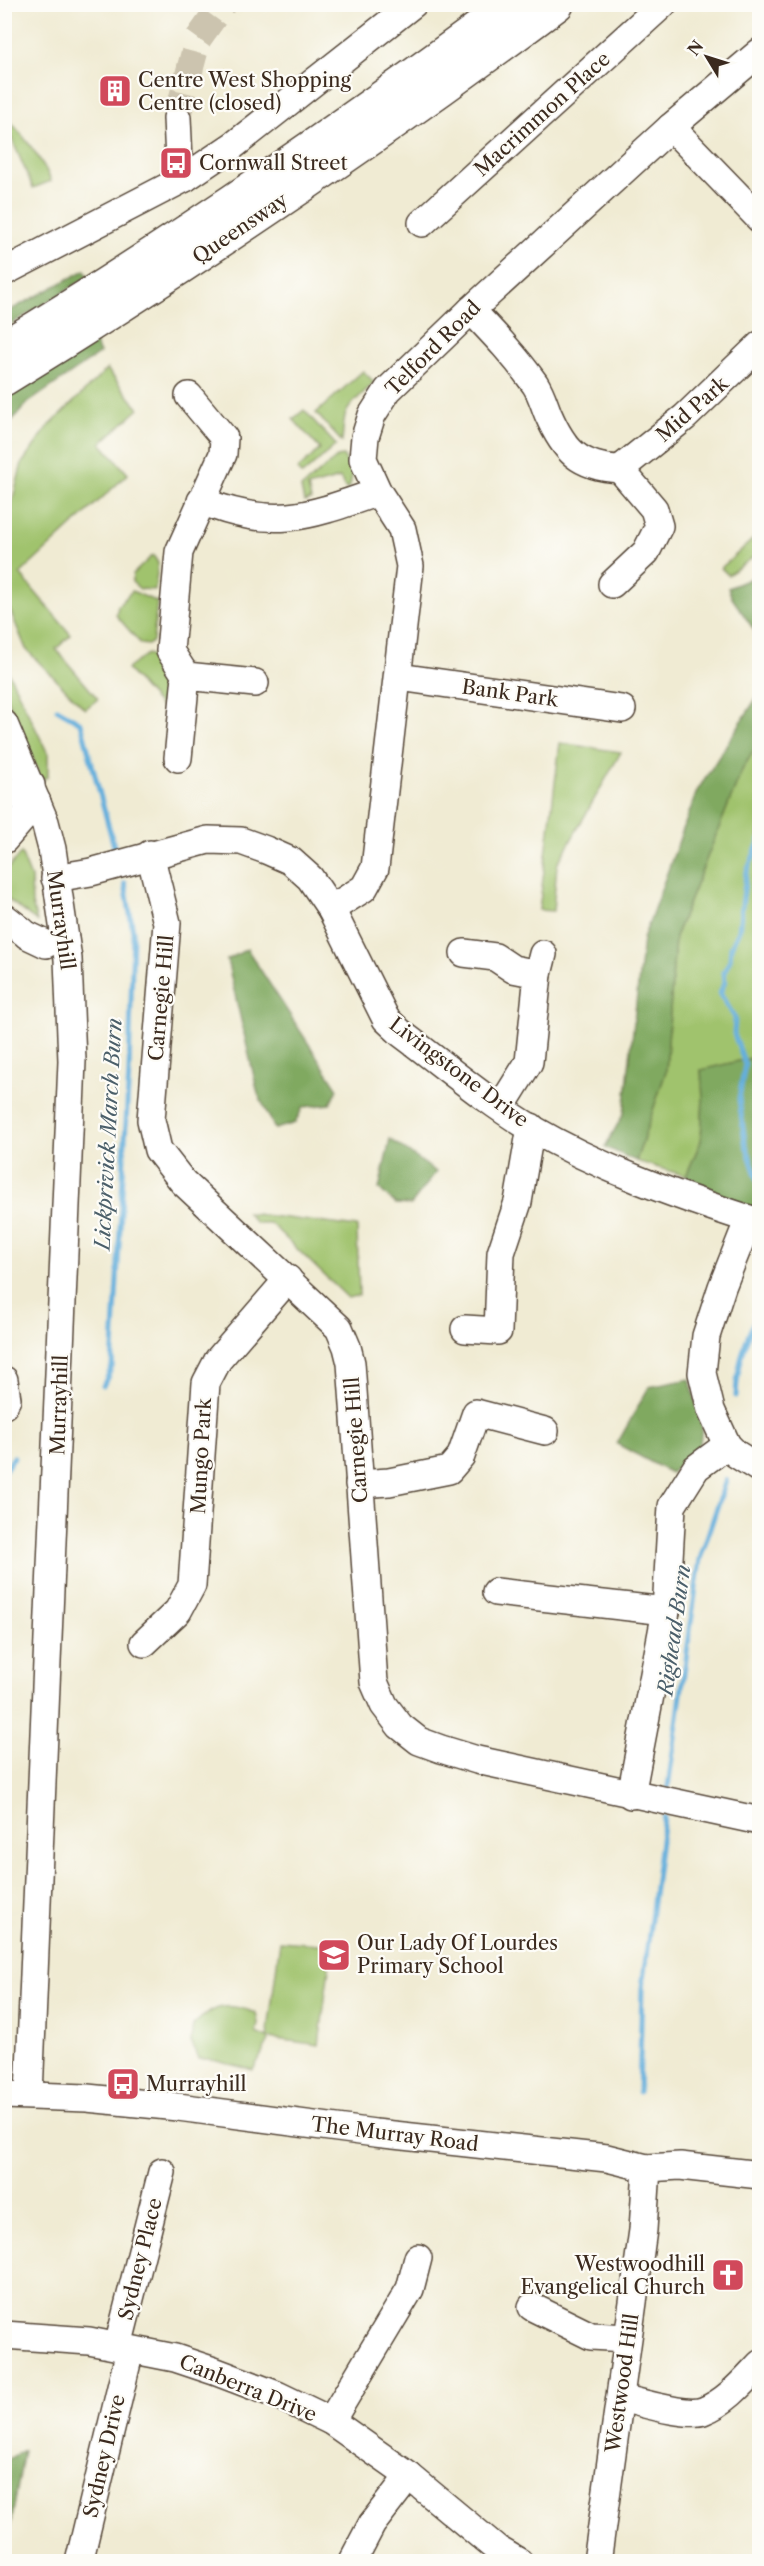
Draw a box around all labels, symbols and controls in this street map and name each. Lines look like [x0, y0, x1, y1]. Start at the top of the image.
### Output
north arrow [677, 27, 737, 87]
text: N [683, 36, 707, 59]
street label: Macrimmon Place [469, 47, 615, 181]
place label: Centre West Shopping Centre (closed) [138, 68, 352, 115]
building icon: Centre West Shopping Centre (closed) [97, 73, 133, 109]
bus stop icon: Cornwall Street [158, 145, 194, 181]
place label: Cornwall Street [199, 151, 348, 175]
street label: Queensway [188, 187, 293, 269]
street label: Telford Road [380, 295, 486, 401]
street label: Mid Park [651, 370, 734, 447]
street label: Bank Park [460, 674, 561, 712]
street label: Murrayhill [42, 869, 80, 971]
street label: Carnegie Hill [144, 934, 178, 1062]
street label: Livingstone Drive [385, 1012, 533, 1132]
water label: Lickprivick March Burn [89, 1017, 127, 1253]
street label: Murrayhill [45, 1354, 73, 1456]
street label: Carnegie Hill [340, 1376, 372, 1504]
street label: Mungo Park [186, 1396, 216, 1515]
water label: Righead Burn [652, 1563, 696, 1699]
place label: Our Lady Of Lourdes Primary School [357, 1931, 558, 1978]
school or university icon: Our Lady Of Lourdes Primary School [316, 1937, 352, 1973]
bus stop icon: Murrayhill [105, 2066, 141, 2102]
place label: Murrayhill [146, 2072, 247, 2096]
street label: The Murray Road [310, 2112, 480, 2156]
street label: Sydney Place [113, 2195, 167, 2323]
place label: Westwoodhill Evangelical Church [521, 2252, 705, 2299]
church icon: Westwoodhill Evangelical Church [710, 2257, 746, 2293]
street label: Westwood Hill [600, 2312, 644, 2455]
street label: Canberra Drive [176, 2350, 320, 2426]
street label: Sydney Drive [78, 2392, 130, 2520]

